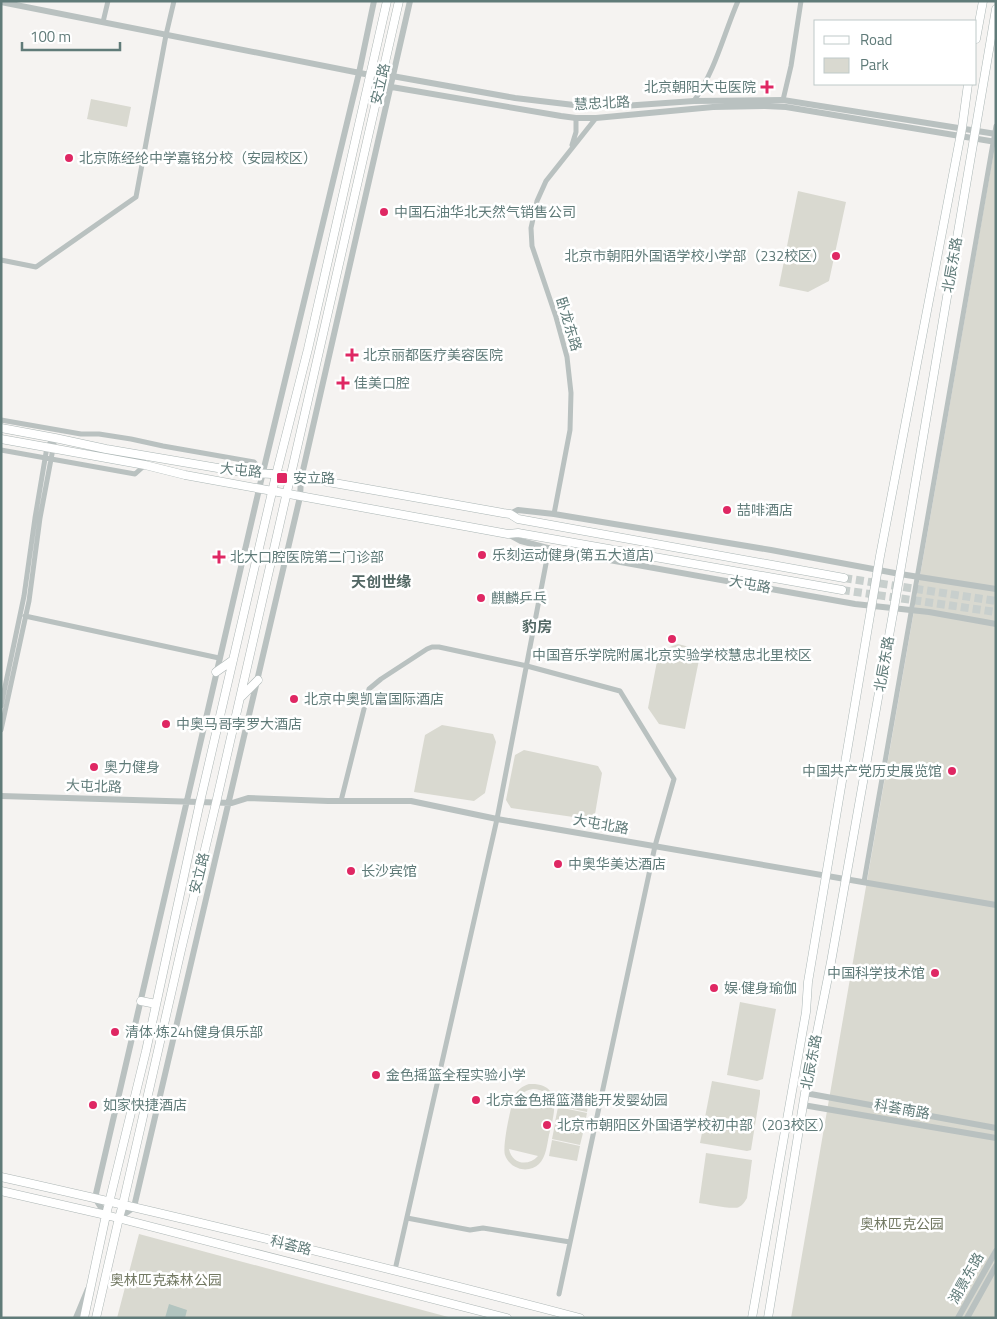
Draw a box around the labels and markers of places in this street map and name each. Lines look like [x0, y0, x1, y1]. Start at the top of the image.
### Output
place label: 北京朝阳大屯医院 [644, 76, 756, 97]
marker: 北京朝阳大屯医院 [760, 80, 774, 94]
place label: 北京陈经纶中学嘉铭分校（安园校区） [79, 147, 317, 168]
marker: 北京陈经纶中学嘉铭分校（安园校区） [63, 152, 75, 164]
place label: 中国石油华北天然气销售公司 [394, 201, 576, 222]
marker: 中国石油华北天然气销售公司 [378, 206, 390, 218]
place label: 北京市朝阳外国语学校小学部（232校区） [564, 245, 826, 266]
marker: 北京市朝阳外国语学校小学部（232校区） [830, 250, 842, 262]
place label: 北京丽都医疗美容医院 [363, 344, 503, 365]
marker: 北京丽都医疗美容医院 [345, 348, 359, 362]
place label: 佳美口腔 [354, 372, 410, 393]
marker: 佳美口腔 [336, 376, 350, 390]
place label: 安立路 [293, 467, 335, 488]
marker: 安立路 [275, 471, 289, 485]
place label: 喆啡酒店 [737, 499, 793, 520]
marker: 喆啡酒店 [721, 504, 733, 516]
place label: 乐刻运动健身(第五大道店) [492, 544, 653, 565]
place label: 北大口腔医院第二门诊部 [230, 546, 384, 567]
marker: 乐刻运动健身(第五大道店) [476, 549, 488, 561]
marker: 北大口腔医院第二门诊部 [212, 550, 226, 564]
place label: 麒麟乒乓 [491, 587, 547, 608]
marker: 麒麟乒乓 [475, 592, 487, 604]
marker: 中国音乐学院附属北京实验学校慧忠北里校区 [666, 633, 678, 645]
place label: 中国音乐学院附属北京实验学校慧忠北里校区 [532, 644, 812, 665]
place label: 北京中奥凯富国际酒店 [304, 688, 444, 709]
marker: 北京中奥凯富国际酒店 [288, 693, 300, 705]
place label: 中奥马哥孛罗大酒店 [176, 713, 302, 734]
marker: 中奥马哥孛罗大酒店 [160, 718, 172, 730]
place label: 奥力健身 [104, 756, 160, 777]
place label: 中国共产党历史展览馆 [802, 760, 942, 781]
marker: 奥力健身 [88, 761, 100, 773]
marker: 中国共产党历史展览馆 [946, 765, 958, 777]
place label: 中奥华美达酒店 [568, 853, 666, 874]
marker: 中奥华美达酒店 [552, 858, 564, 870]
place label: 长沙宾馆 [361, 860, 417, 881]
marker: 长沙宾馆 [345, 865, 357, 877]
place label: 中国科学技术馆 [827, 962, 925, 983]
marker: 中国科学技术馆 [929, 967, 941, 979]
place label: 娱·健身瑜伽 [724, 977, 797, 998]
marker: 娱·健身瑜伽 [708, 982, 720, 994]
place label: 清体·炼24h健身俱乐部 [125, 1021, 263, 1042]
marker: 清体·炼24h健身俱乐部 [109, 1026, 121, 1038]
place label: 金色摇篮全程实验小学 [386, 1064, 526, 1085]
marker: 金色摇篮全程实验小学 [370, 1069, 382, 1081]
place label: 北京金色摇篮潜能开发婴幼园 [486, 1089, 668, 1110]
place label: 如家快捷酒店 [103, 1094, 187, 1115]
marker: 北京金色摇篮潜能开发婴幼园 [470, 1094, 482, 1106]
marker: 如家快捷酒店 [87, 1099, 99, 1111]
place label: 北京市朝阳区外国语学校初中部（203校区） [557, 1114, 833, 1135]
marker: 北京市朝阳区外国语学校初中部（203校区） [541, 1119, 553, 1131]

